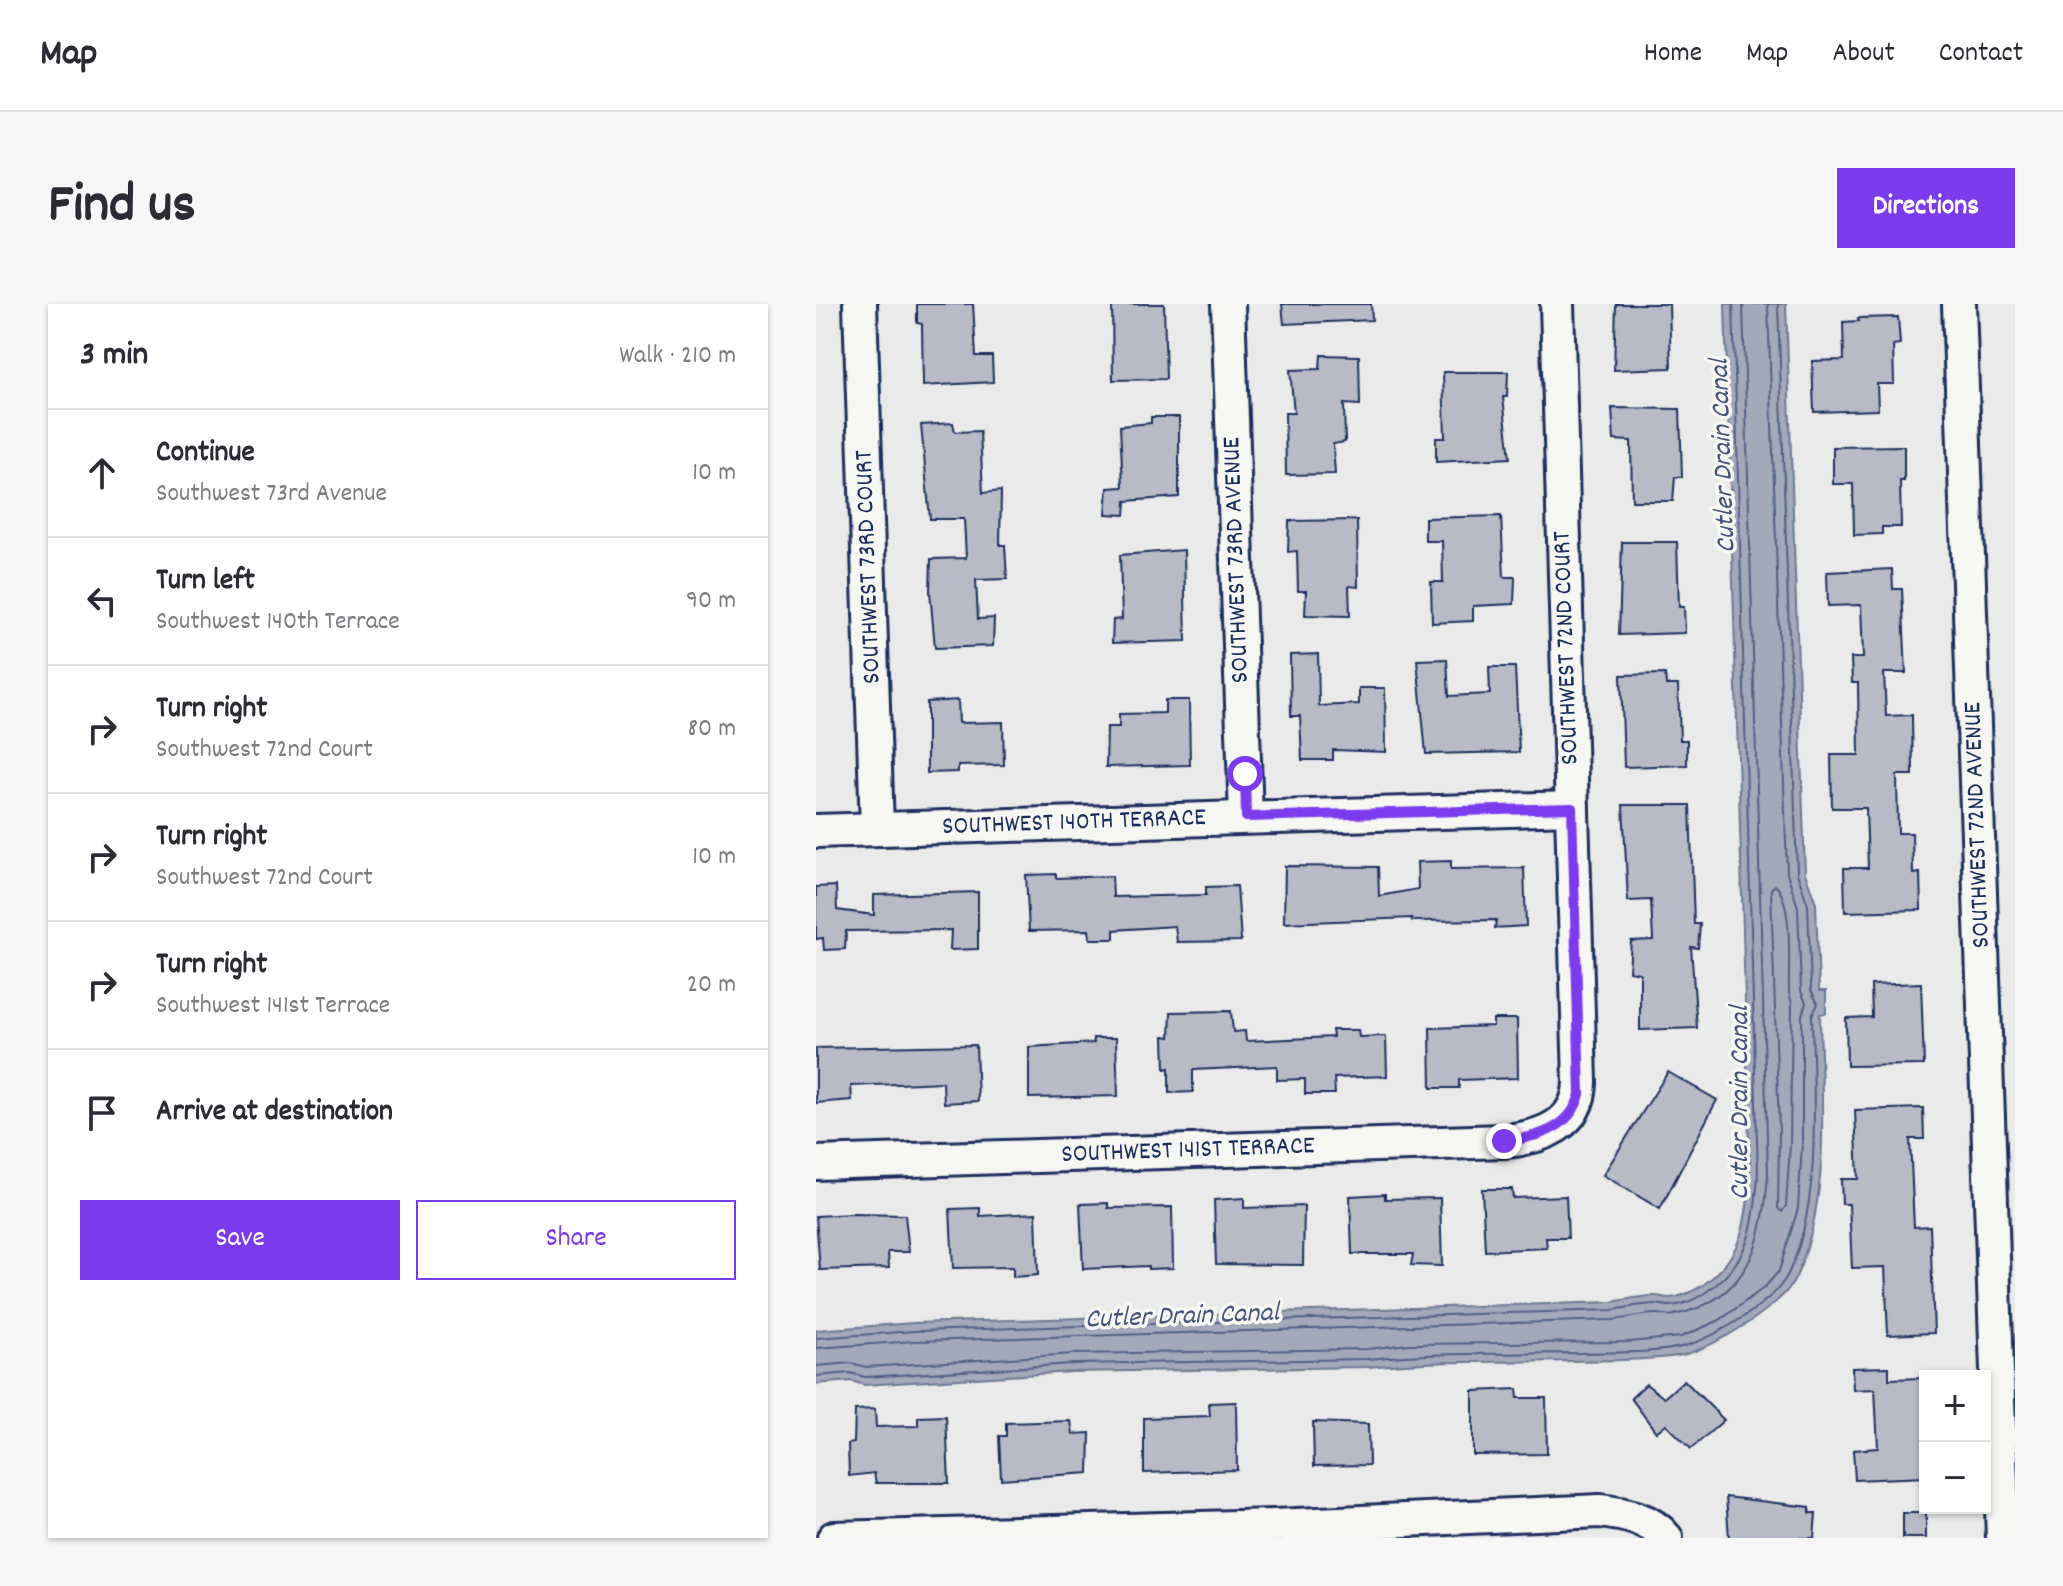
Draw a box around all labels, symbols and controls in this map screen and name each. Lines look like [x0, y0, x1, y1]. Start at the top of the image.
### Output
text: Map [40, 28, 98, 83]
text: Home [1644, 35, 1702, 75]
text: Map [1746, 35, 1788, 75]
text: About [1832, 35, 1895, 75]
text: Contact [1939, 35, 2023, 75]
text: Find us [48, 168, 196, 248]
button: Directions [1837, 168, 2015, 248]
text: 3 min [80, 332, 148, 381]
text: Walk · 210 m [619, 338, 736, 375]
water label: Cutler Drain Canal [1702, 356, 1748, 554]
text: Continue [156, 433, 255, 476]
street label: SOUTHWEST 73RD AVENUE [1214, 436, 1260, 684]
street label: SOUTHWEST 73RD COURT [846, 449, 892, 685]
icon: ahead [80, 451, 124, 495]
text: 10 m [692, 455, 736, 492]
text: Southwest 73rd Avenue [156, 476, 387, 513]
street label: SOUTHWEST 72ND COURT [1544, 530, 1590, 766]
text: Turn left [156, 561, 255, 604]
icon: left [80, 579, 124, 623]
text: 90 m [686, 583, 736, 620]
text: Southwest 140th Terrace [156, 604, 400, 641]
text: Turn right [156, 689, 267, 732]
street label: SOUTHWEST 72ND AVENUE [1955, 701, 2001, 949]
icon: right [80, 707, 124, 751]
text: 80 m [688, 711, 736, 748]
text: Southwest 72nd Court [156, 732, 373, 769]
route start [1227, 756, 1263, 792]
street label: SOUTHWEST 140TH TERRACE [941, 800, 1207, 846]
text: Turn right [156, 817, 267, 860]
icon: right [80, 835, 124, 879]
text: 10 m [692, 839, 736, 876]
text: Southwest 72nd Court [156, 860, 373, 897]
text: Turn right [156, 945, 267, 988]
icon: right [80, 963, 124, 1007]
text: 20 m [687, 967, 736, 1004]
text: Southwest 141st Terrace [156, 988, 390, 1025]
water label: Cutler Drain Canal [1722, 1004, 1762, 1200]
icon: arrive [80, 1091, 124, 1135]
text: Arrive at destination [156, 1092, 393, 1135]
route end [1486, 1123, 1522, 1159]
street label: SOUTHWEST 141ST TERRACE [1061, 1128, 1316, 1174]
button: Save [80, 1200, 400, 1280]
button: Share [416, 1200, 736, 1280]
water label: Cutler Drain Canal [1084, 1295, 1282, 1341]
map controls [1919, 1370, 1991, 1514]
button: + [1919, 1370, 1991, 1442]
button: − [1919, 1442, 1991, 1514]

